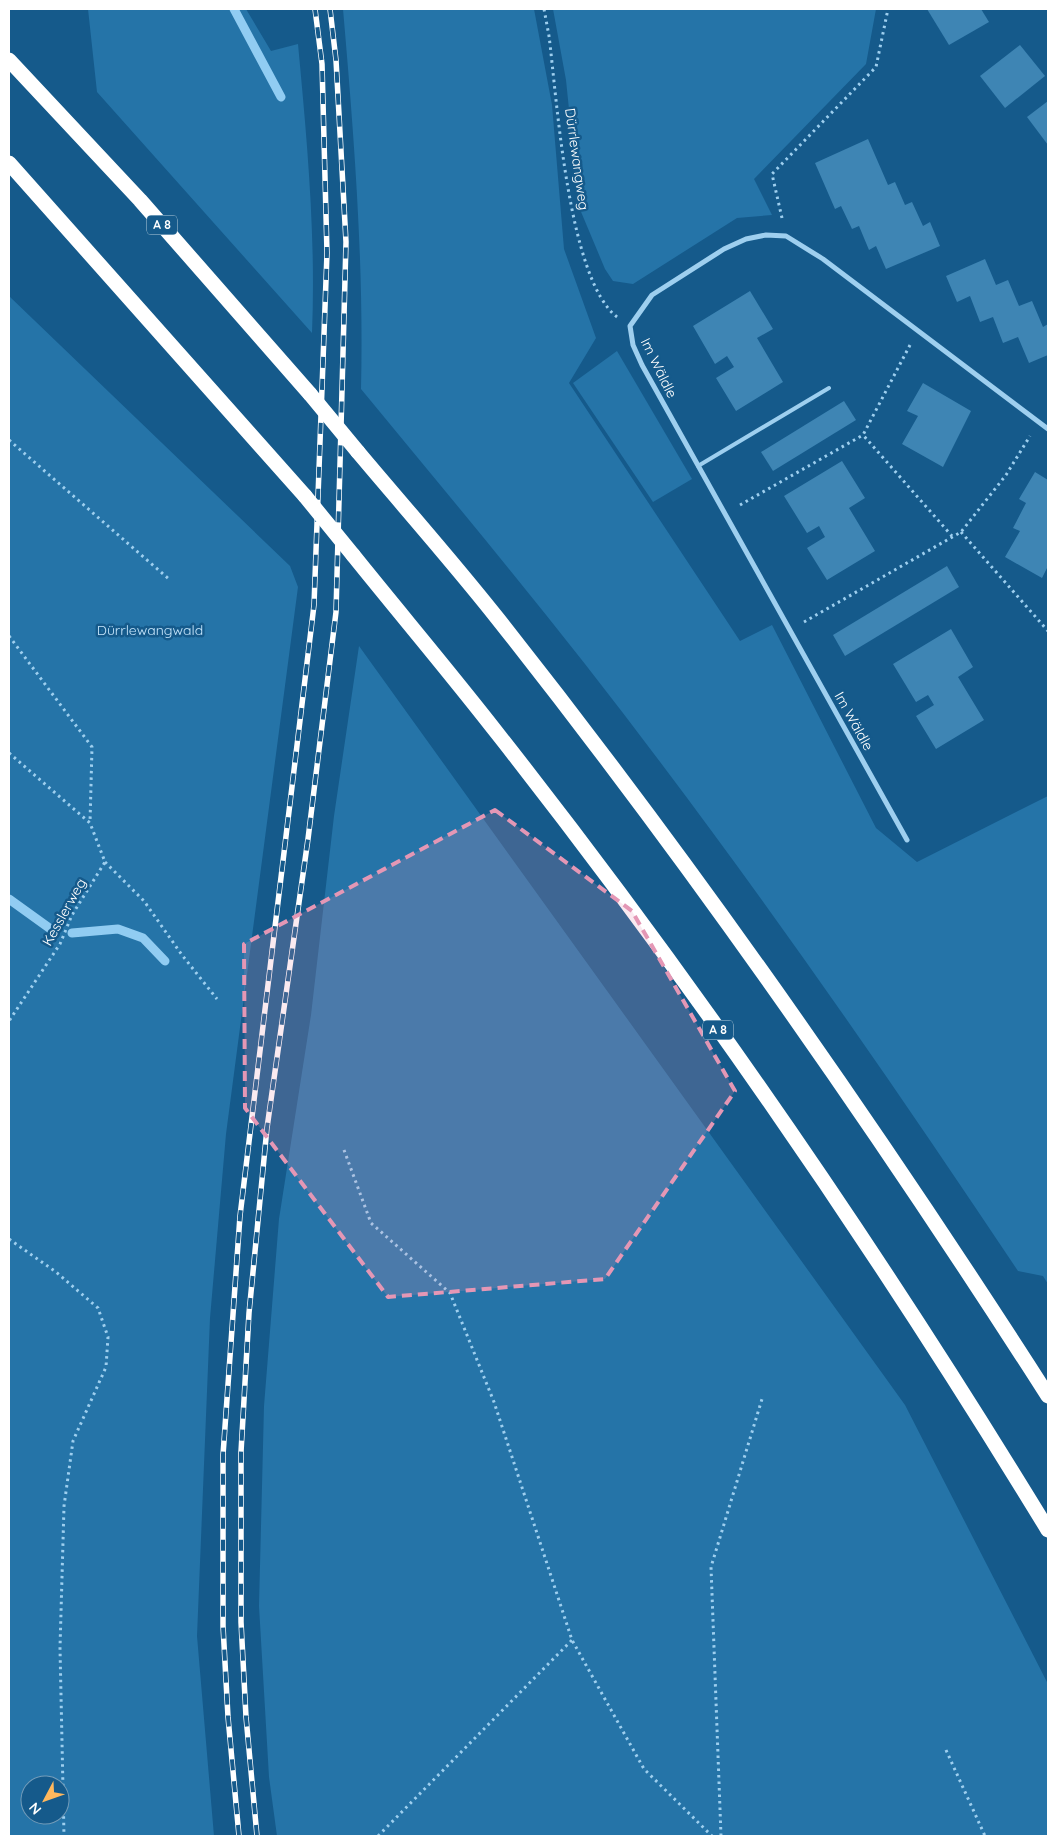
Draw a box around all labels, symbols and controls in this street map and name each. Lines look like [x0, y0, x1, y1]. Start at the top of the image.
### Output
street label: Dürrlewangweg [561, 107, 593, 211]
road number: A 8 [147, 216, 177, 234]
street label: Im Wäldle [637, 335, 681, 401]
park label: Dürrlewangwald [97, 621, 203, 639]
street label: Im Wäldle [830, 688, 878, 754]
street label: Kesslerweg [38, 875, 90, 949]
road number: A 8 [703, 1020, 733, 1040]
north arrow [20, 1775, 70, 1825]
text: N [25, 1799, 45, 1818]

